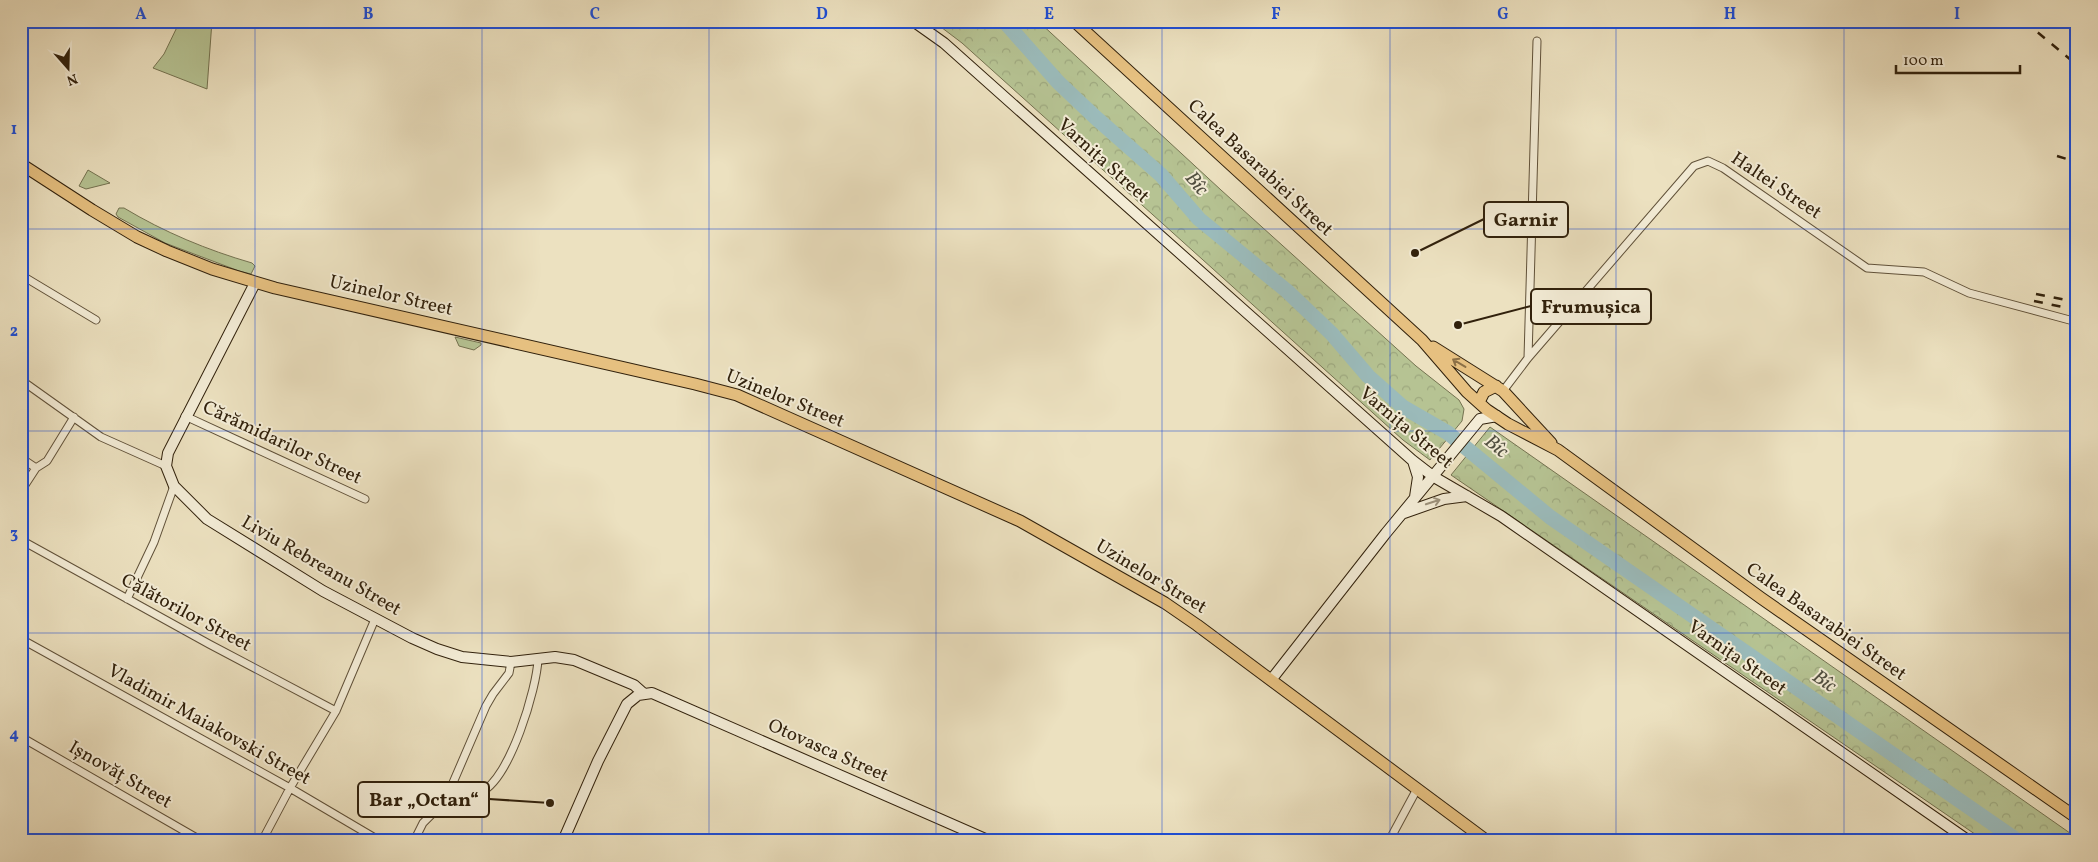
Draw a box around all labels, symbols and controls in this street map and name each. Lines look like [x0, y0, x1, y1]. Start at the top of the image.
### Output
text: A [135, 4, 147, 26]
text: B [363, 4, 374, 26]
text: C [590, 4, 600, 26]
text: D [816, 4, 828, 26]
text: E [1044, 4, 1054, 26]
text: F [1271, 4, 1281, 26]
text: G [1497, 4, 1509, 26]
text: H [1724, 4, 1736, 26]
text: I [1954, 4, 1960, 26]
north arrow [42, 42, 92, 92]
scale bar [1896, 42, 2019, 74]
text: 100 m [1903, 51, 1943, 72]
text: N [64, 68, 80, 89]
street label: Calea Basarabiei Street [1181, 94, 1339, 243]
street label: Varnița Street [1051, 113, 1155, 210]
text: 1 [11, 119, 17, 141]
street label: Haltei Street [1726, 146, 1827, 226]
water label: Bîc [1177, 166, 1215, 203]
callout: Garnir [1484, 202, 1568, 237]
text: Garnir [1494, 207, 1559, 235]
street label: Uzinelor Street [327, 269, 456, 323]
callout: Frumușica [1531, 289, 1651, 324]
text: Frumușica [1541, 294, 1641, 322]
text: 2 [10, 321, 18, 343]
one-way arrow [1452, 358, 1466, 368]
street label: Uzinelor Street [722, 363, 848, 435]
street label: Varnița Street [1353, 381, 1459, 475]
street label: Cărămidarilor Street [198, 395, 366, 491]
water label: Bîc [1478, 428, 1515, 466]
one-way arrow [1425, 497, 1441, 507]
street label: Liviu Rebreanu Street [236, 510, 406, 623]
text: 3 [10, 523, 18, 545]
street label: Uzinelor Street [1090, 533, 1212, 621]
street label: Calea Basarabiei Street [1740, 557, 1912, 687]
street label: Călătorilor Street [116, 568, 256, 659]
street label: Varnița Street [1682, 614, 1792, 702]
street label: Vladimir Maiakovski Street [103, 658, 316, 792]
water label: Bîc [1806, 664, 1843, 701]
street label: Otovasca Street [764, 713, 893, 789]
text: 4 [9, 724, 19, 746]
street label: Ișnovăț Street [63, 735, 177, 815]
callout: Bar „Octan“ [358, 782, 489, 817]
text: Bar „Octan“ [369, 787, 479, 815]

